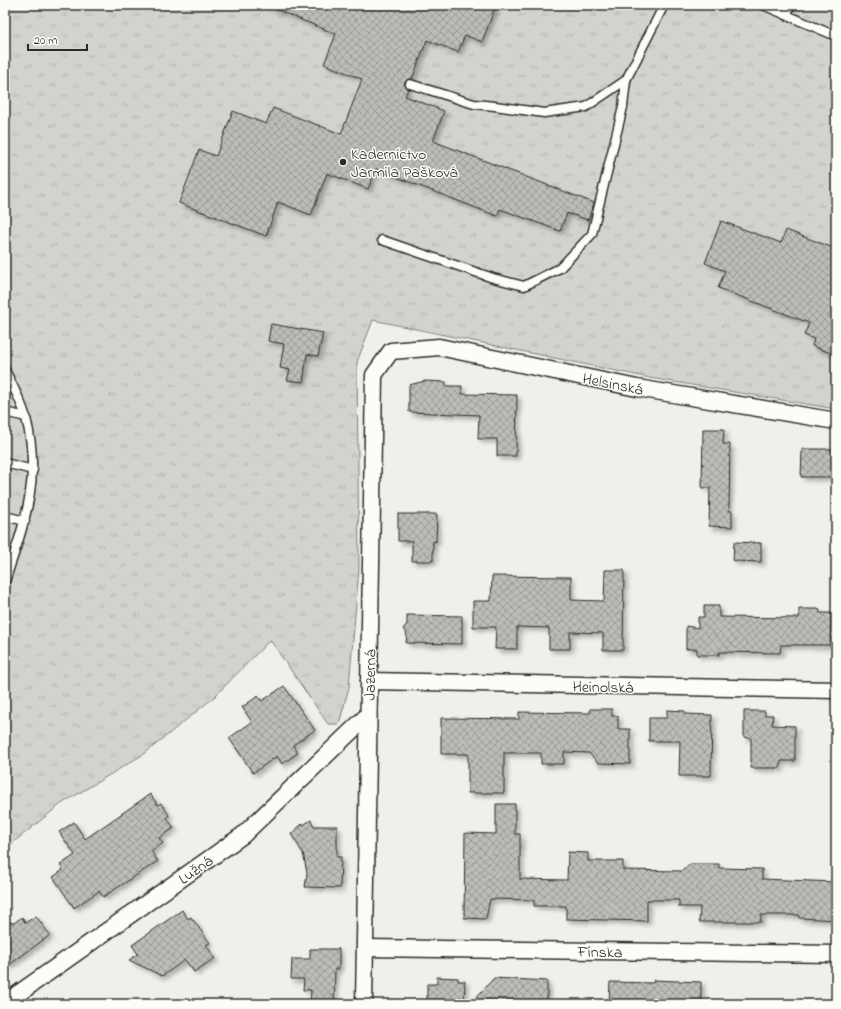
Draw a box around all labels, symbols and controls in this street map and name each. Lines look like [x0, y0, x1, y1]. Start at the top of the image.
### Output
scale bar [28, 26, 87, 52]
text: 20 m [34, 32, 57, 50]
place label: Kaderníctvo Jarmila Pašková [351, 143, 458, 185]
marker: Kaderníctvo Jarmila Pašková [338, 157, 348, 167]
street label: Helsinská [580, 367, 645, 403]
street label: Jazerná [359, 649, 383, 701]
street label: Heinolská [572, 675, 634, 701]
street label: Lužná [174, 850, 218, 891]
street label: Fínska [576, 941, 623, 965]

